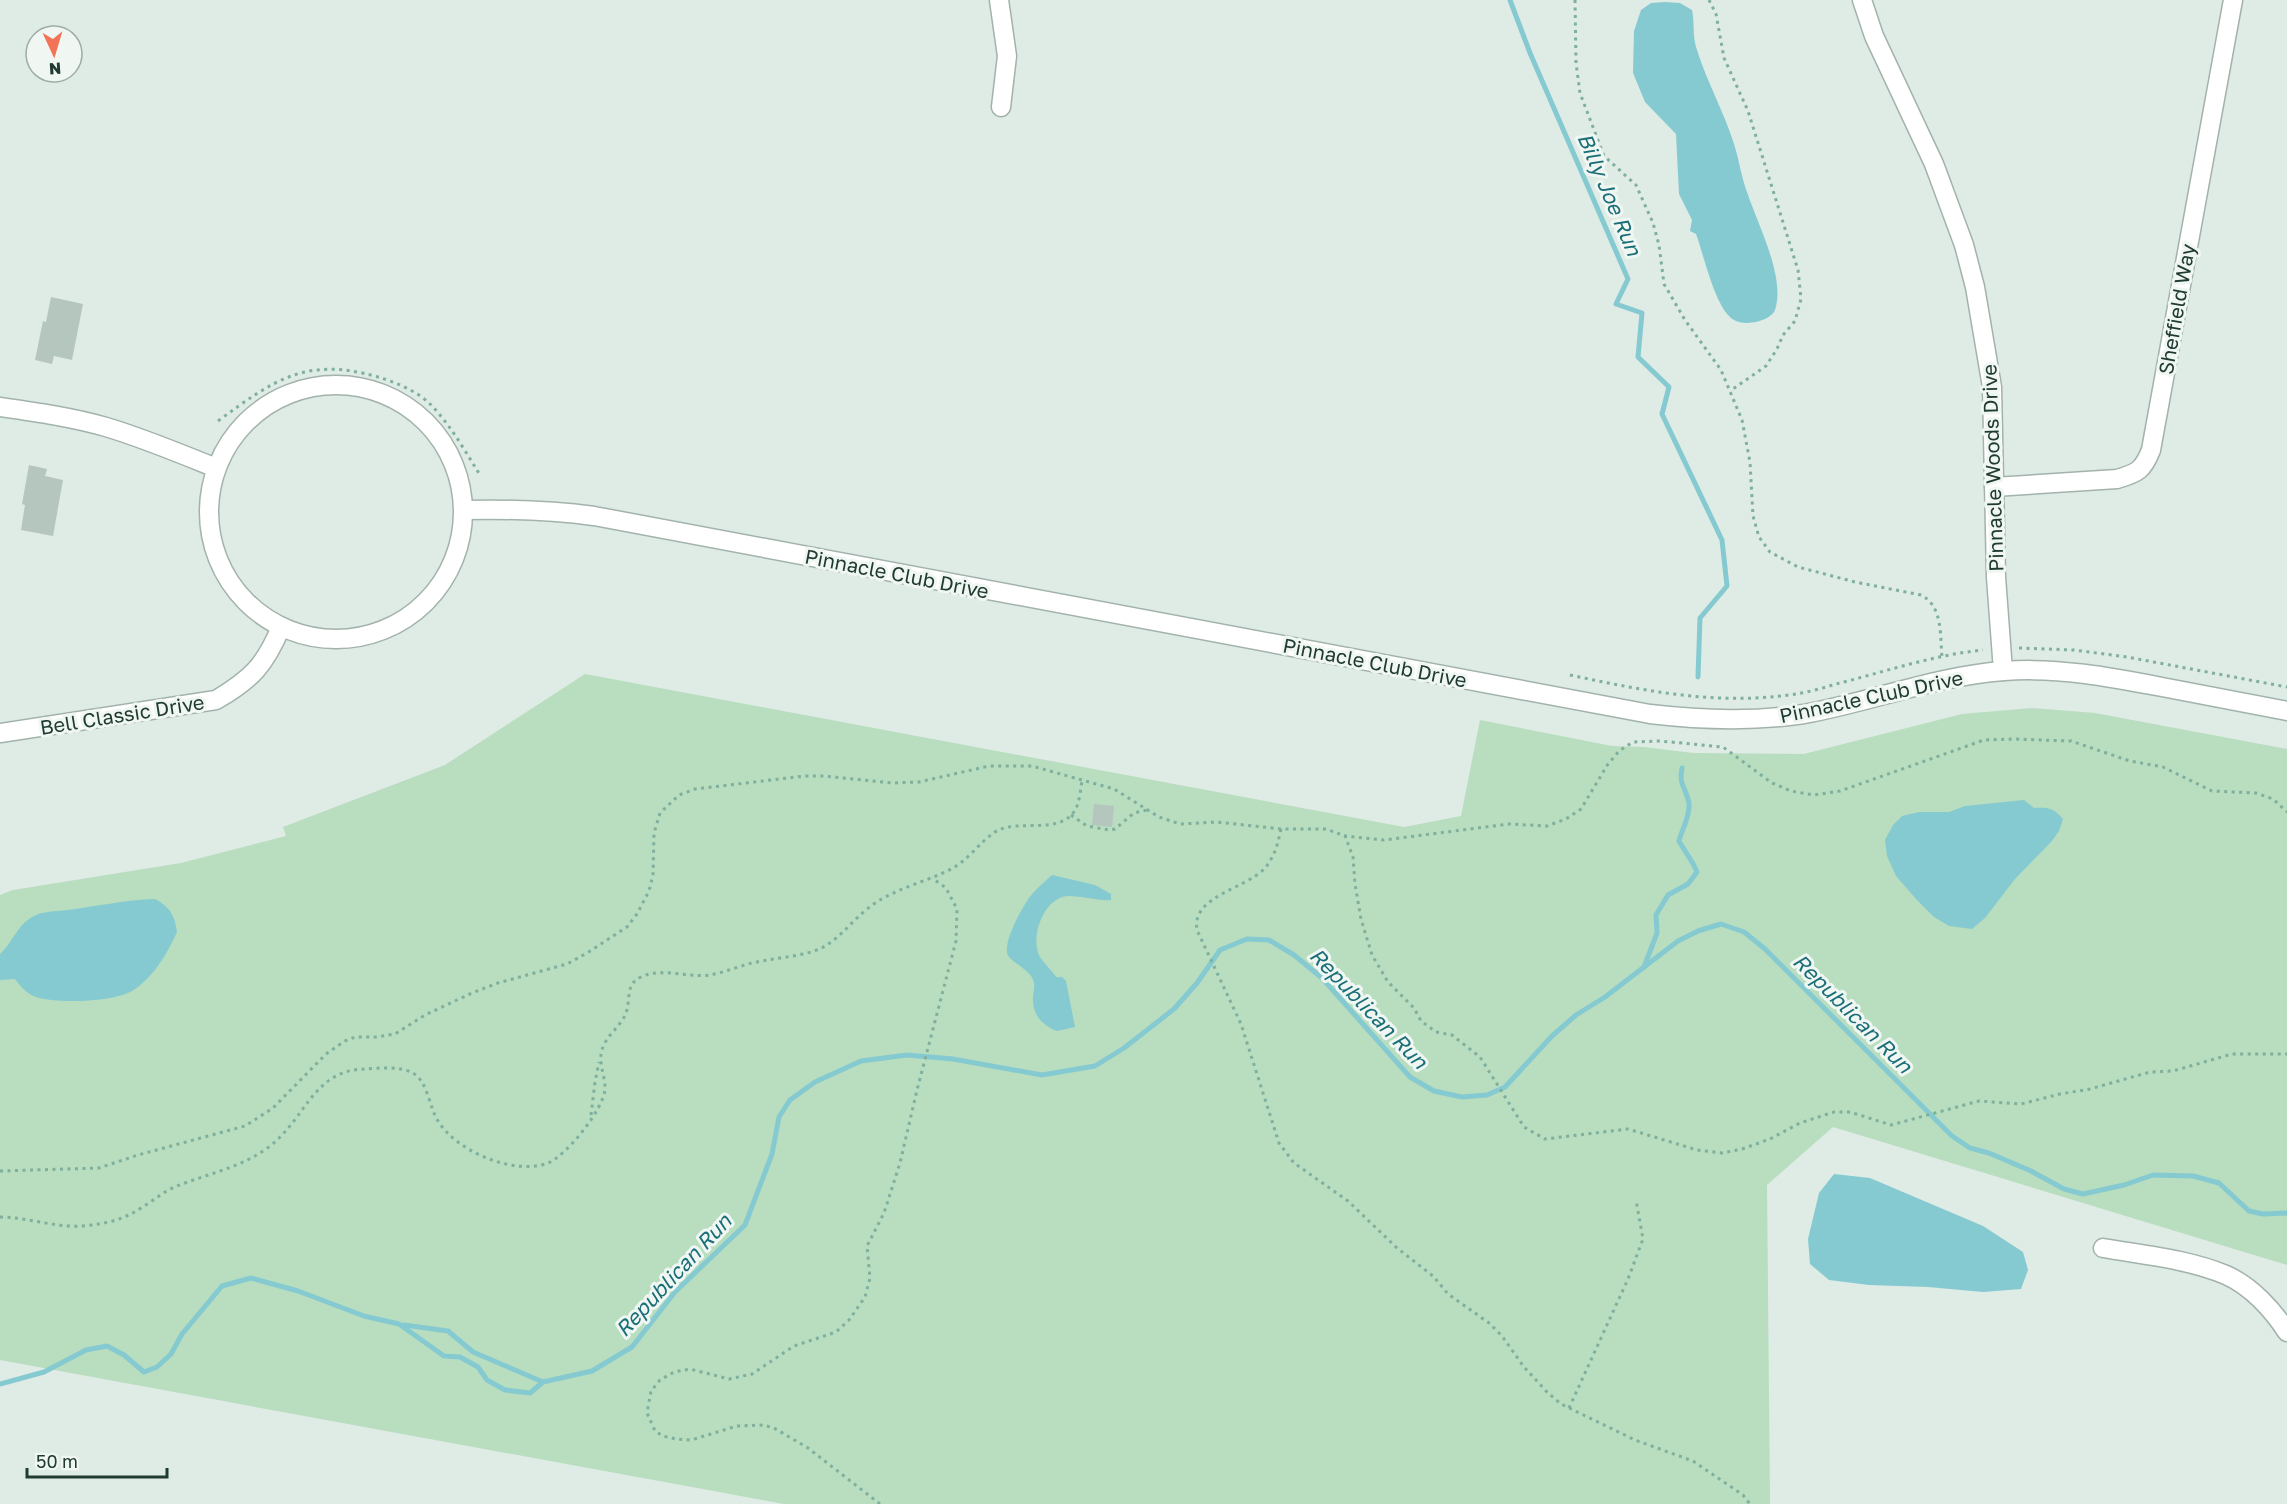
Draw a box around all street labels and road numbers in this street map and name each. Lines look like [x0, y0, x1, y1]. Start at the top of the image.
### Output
street label: Sheffield Way [2153, 242, 2199, 376]
street label: Pinnacle Woods Drive [1976, 364, 2008, 572]
street label: Pinnacle Club Drive [803, 543, 991, 603]
street label: Pinnacle Club Drive [1281, 632, 1469, 692]
street label: Pinnacle Club Drive [1777, 665, 1965, 727]
street label: Bell Classic Drive [38, 689, 206, 739]

